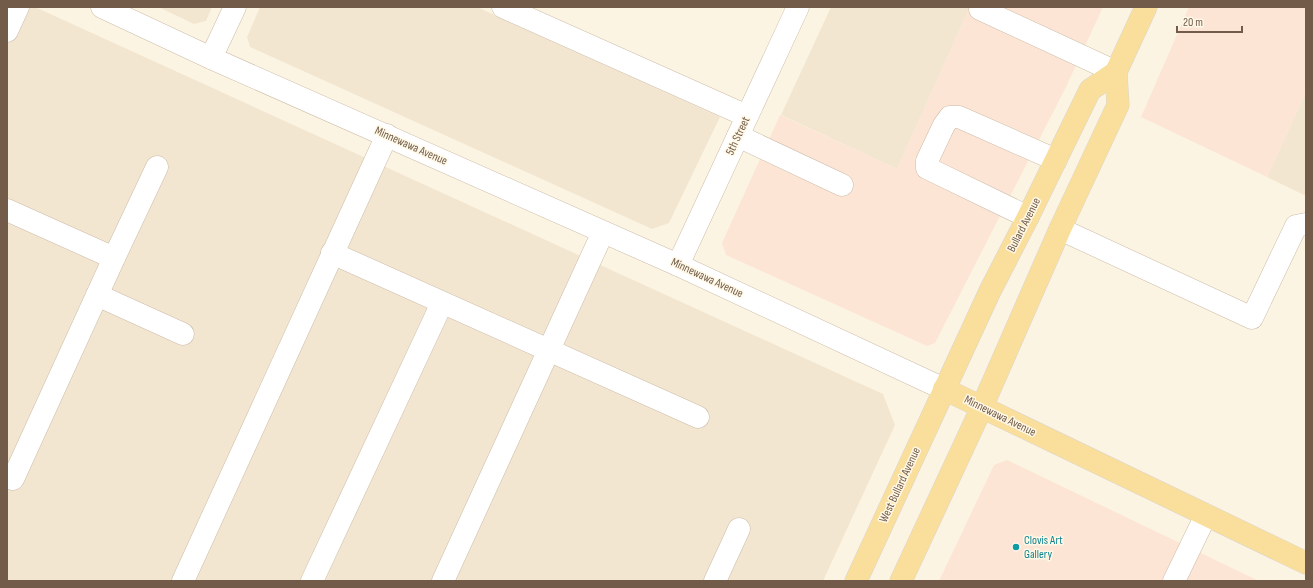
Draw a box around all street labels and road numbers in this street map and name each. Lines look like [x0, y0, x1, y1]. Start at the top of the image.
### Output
street label: 5th Street [723, 114, 754, 158]
street label: Minnewawa Avenue [372, 123, 450, 169]
street label: Bullard Avenue [1004, 195, 1044, 255]
street label: Minnewawa Avenue [668, 255, 746, 301]
street label: Minnewawa Avenue [962, 392, 1038, 440]
street label: West Bullard Avenue [876, 445, 924, 525]

